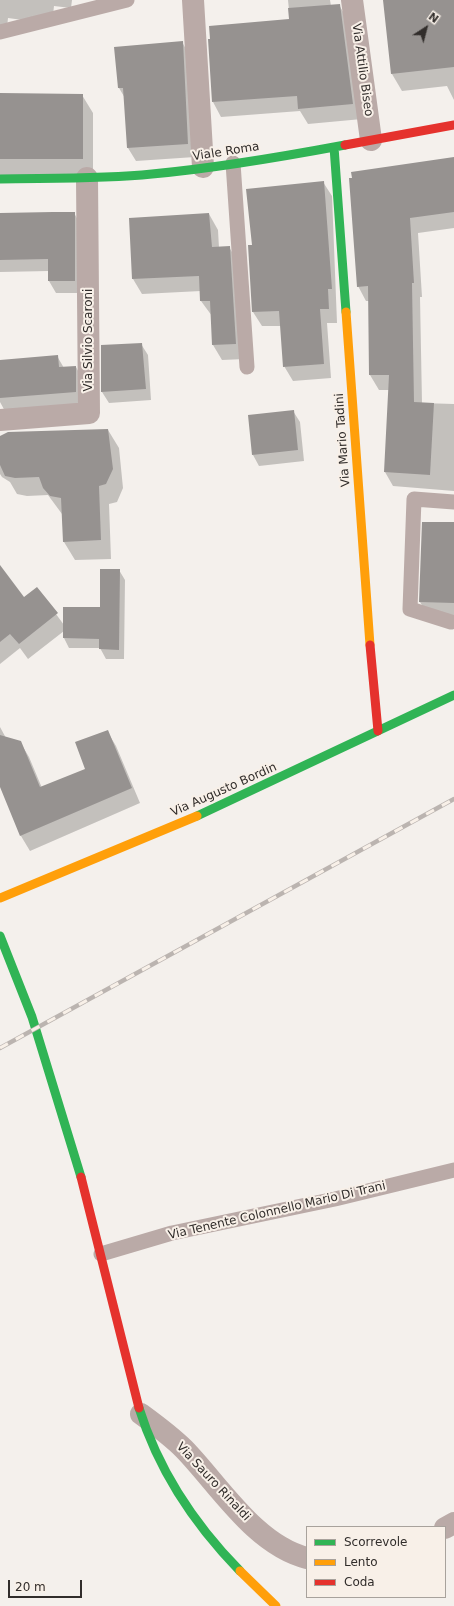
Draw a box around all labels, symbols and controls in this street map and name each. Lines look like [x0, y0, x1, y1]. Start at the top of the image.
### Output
north arrow [406, 8, 446, 48]
text: N [426, 10, 441, 26]
street label: Via Attilio Biseo [348, 23, 376, 117]
street label: Viale Roma [192, 140, 260, 164]
street label: Via Silvio Scaroni [82, 289, 96, 391]
street label: Via Mario Tadini [333, 393, 353, 487]
street label: Via Augusto Bordin [169, 760, 279, 820]
street label: Via Tenente Colonnello Mario Di Trani [167, 1179, 387, 1243]
street label: Via Sauro Rinaldi [173, 1440, 253, 1524]
legend [306, 1526, 446, 1598]
text: Scorrevole [344, 1535, 408, 1549]
text: Lento [344, 1555, 378, 1569]
scale bar [10, 1572, 84, 1598]
text: Coda [344, 1575, 375, 1589]
text: 20 m [15, 1580, 46, 1594]

